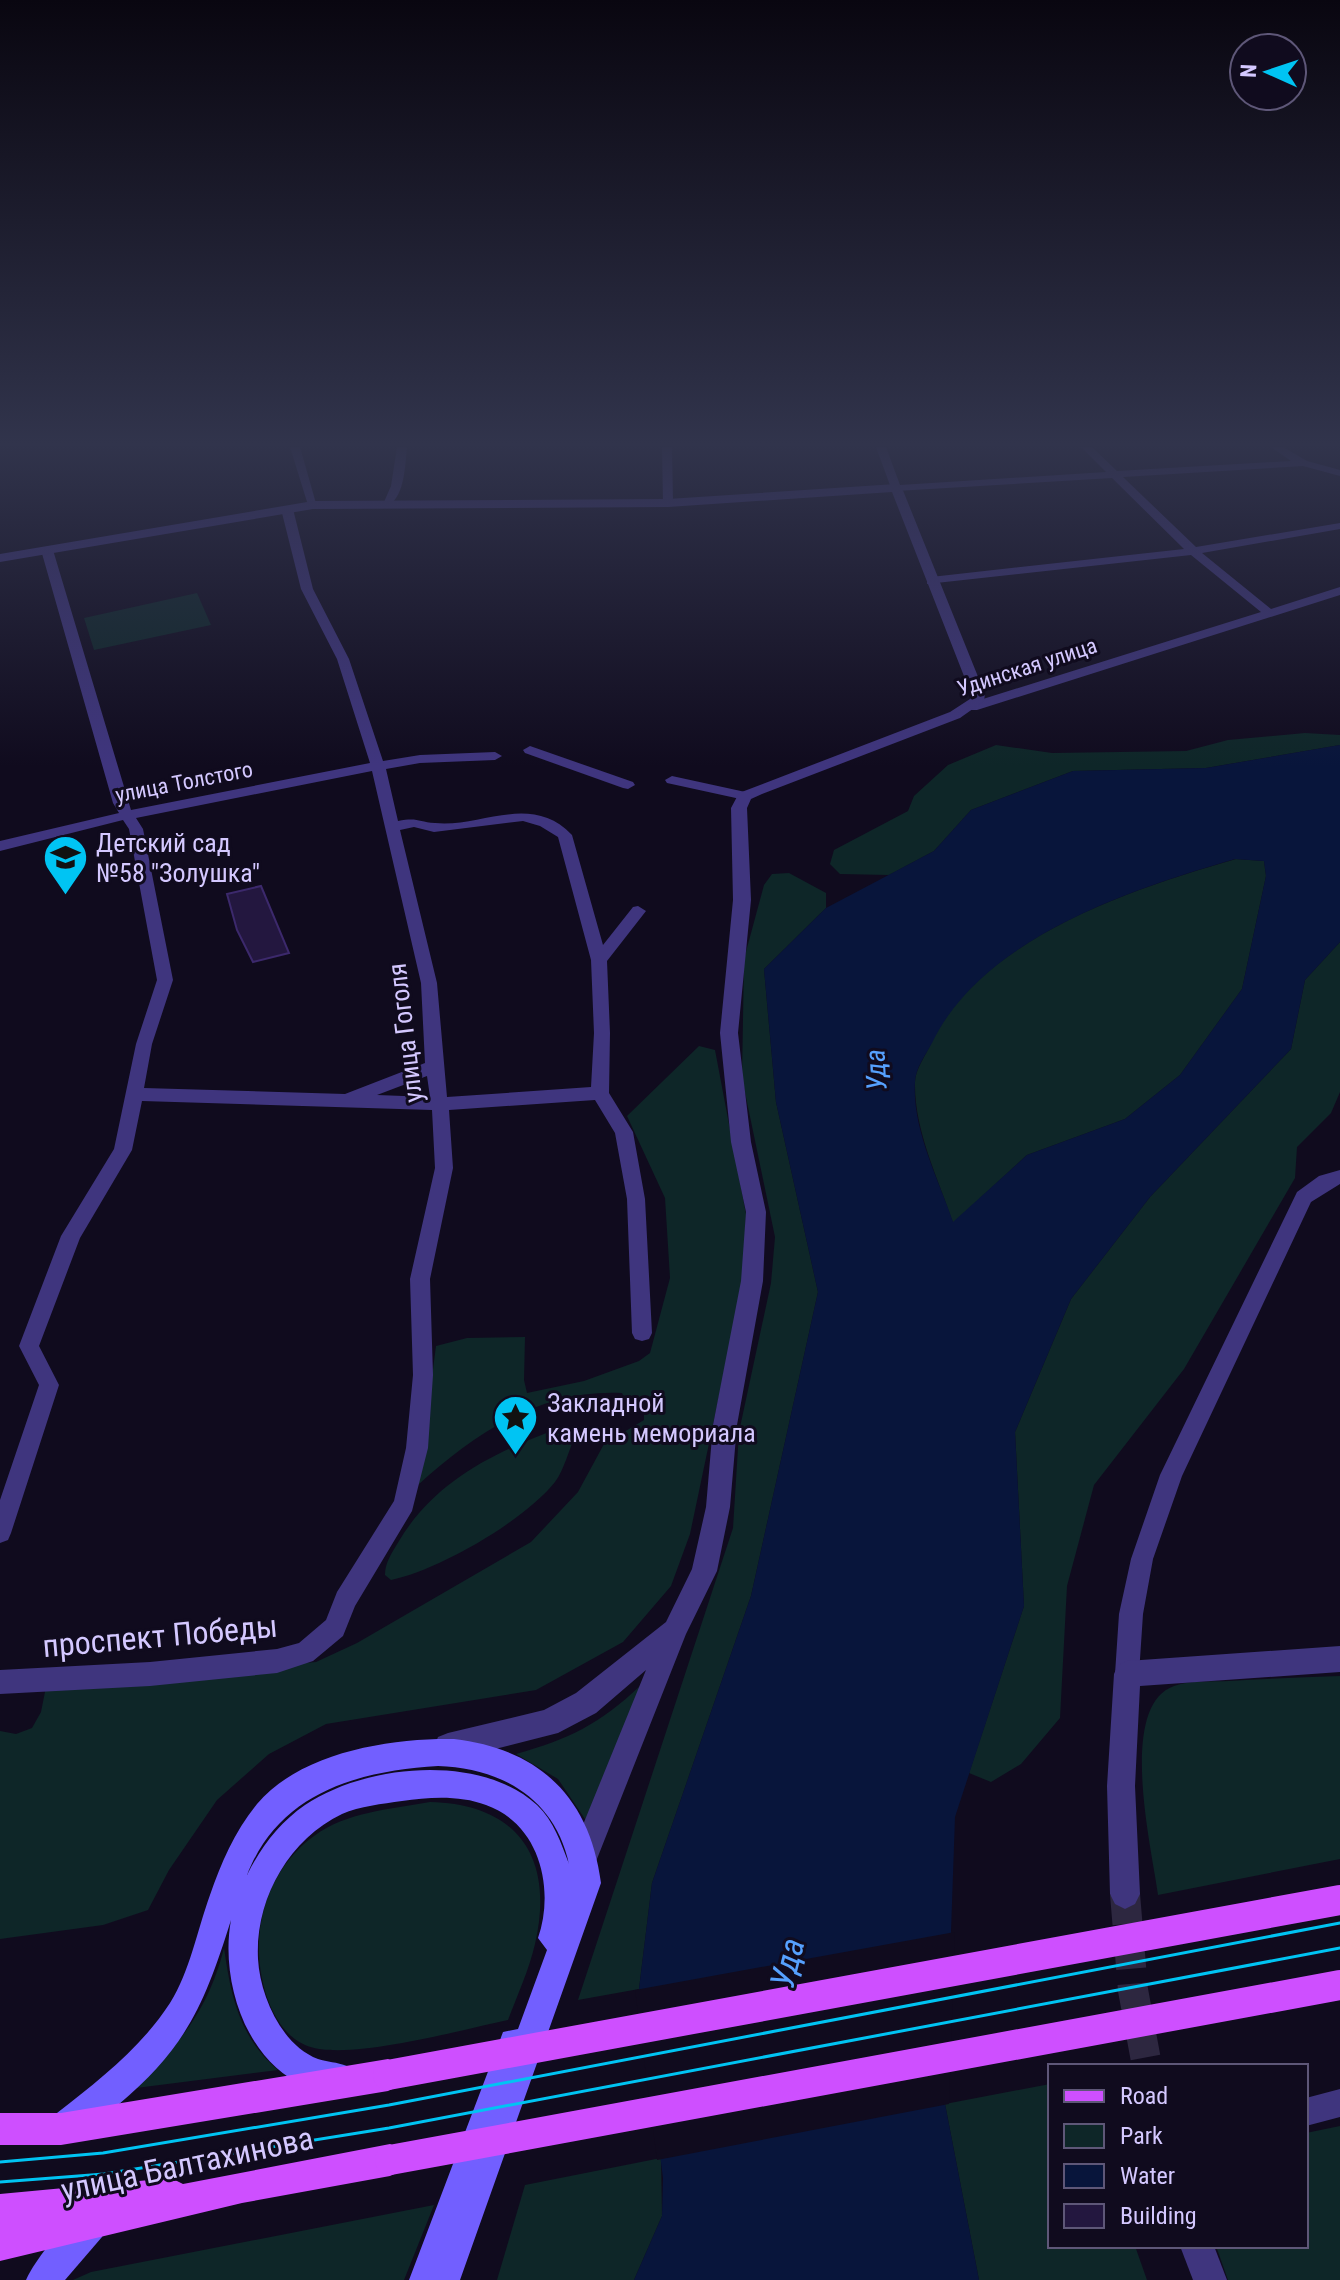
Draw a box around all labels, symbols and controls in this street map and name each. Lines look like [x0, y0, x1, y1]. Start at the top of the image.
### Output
north arrow [1228, 32, 1308, 112]
text: N [1236, 64, 1261, 78]
street label: Удинская улица [954, 633, 1100, 701]
street label: улица Толстого [113, 756, 255, 808]
place label: Детский сад №58 "Золушка" [96, 828, 260, 888]
school or university icon: Детский сад №58 "Золушка" [41, 834, 89, 897]
street label: улица Гоголя [382, 962, 428, 1104]
water label: Уда [858, 1049, 894, 1091]
place label: Закладной камень мемориала [547, 1388, 756, 1448]
place icon: Закладной камень мемориала [492, 1394, 540, 1457]
street label: проспект Победы [41, 1607, 279, 1665]
water label: Уда [762, 1934, 812, 1992]
legend [1048, 2064, 1308, 2248]
text: Road [1120, 2082, 1168, 2110]
street label: улица Балтахинова [57, 2119, 317, 2209]
text: Park [1120, 2122, 1163, 2150]
text: Water [1120, 2162, 1175, 2190]
text: Building [1120, 2202, 1197, 2230]

